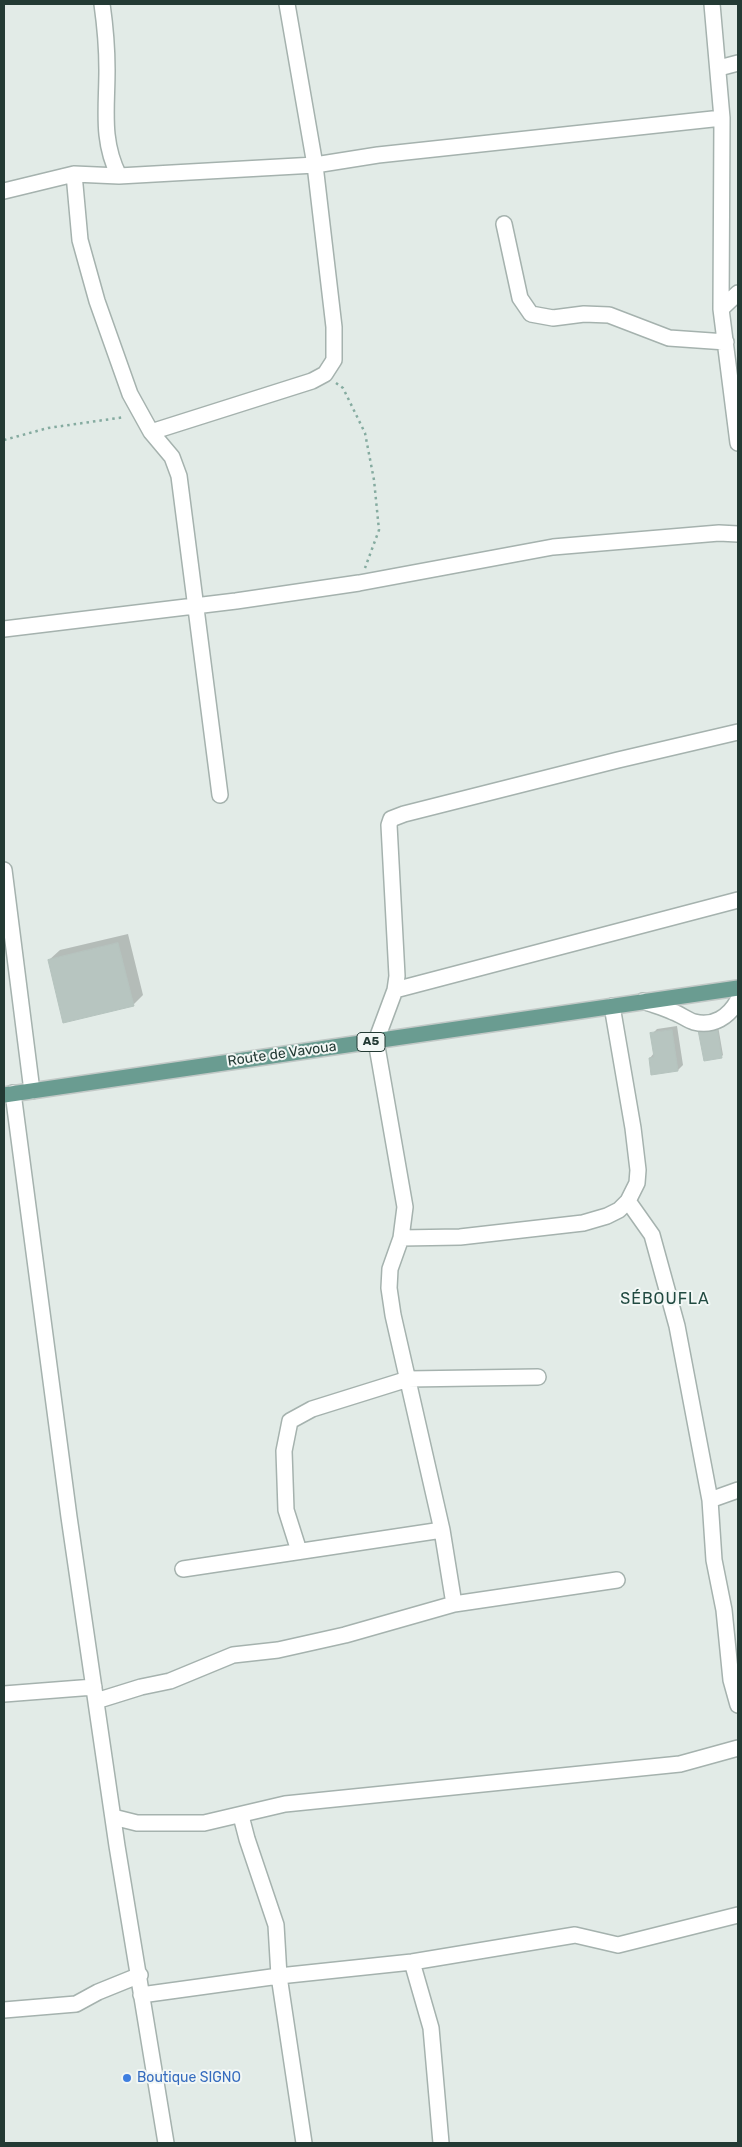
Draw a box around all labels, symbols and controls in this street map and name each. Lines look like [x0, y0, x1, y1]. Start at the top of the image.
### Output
road number: A5 [357, 1032, 385, 1052]
street label: Route de Vavoua [227, 1038, 337, 1070]
district label: SÉBOUFLA [619, 1289, 711, 1309]
place label: Boutique SIGNO [137, 2070, 241, 2086]
marker: Boutique SIGNO [121, 2072, 133, 2084]

